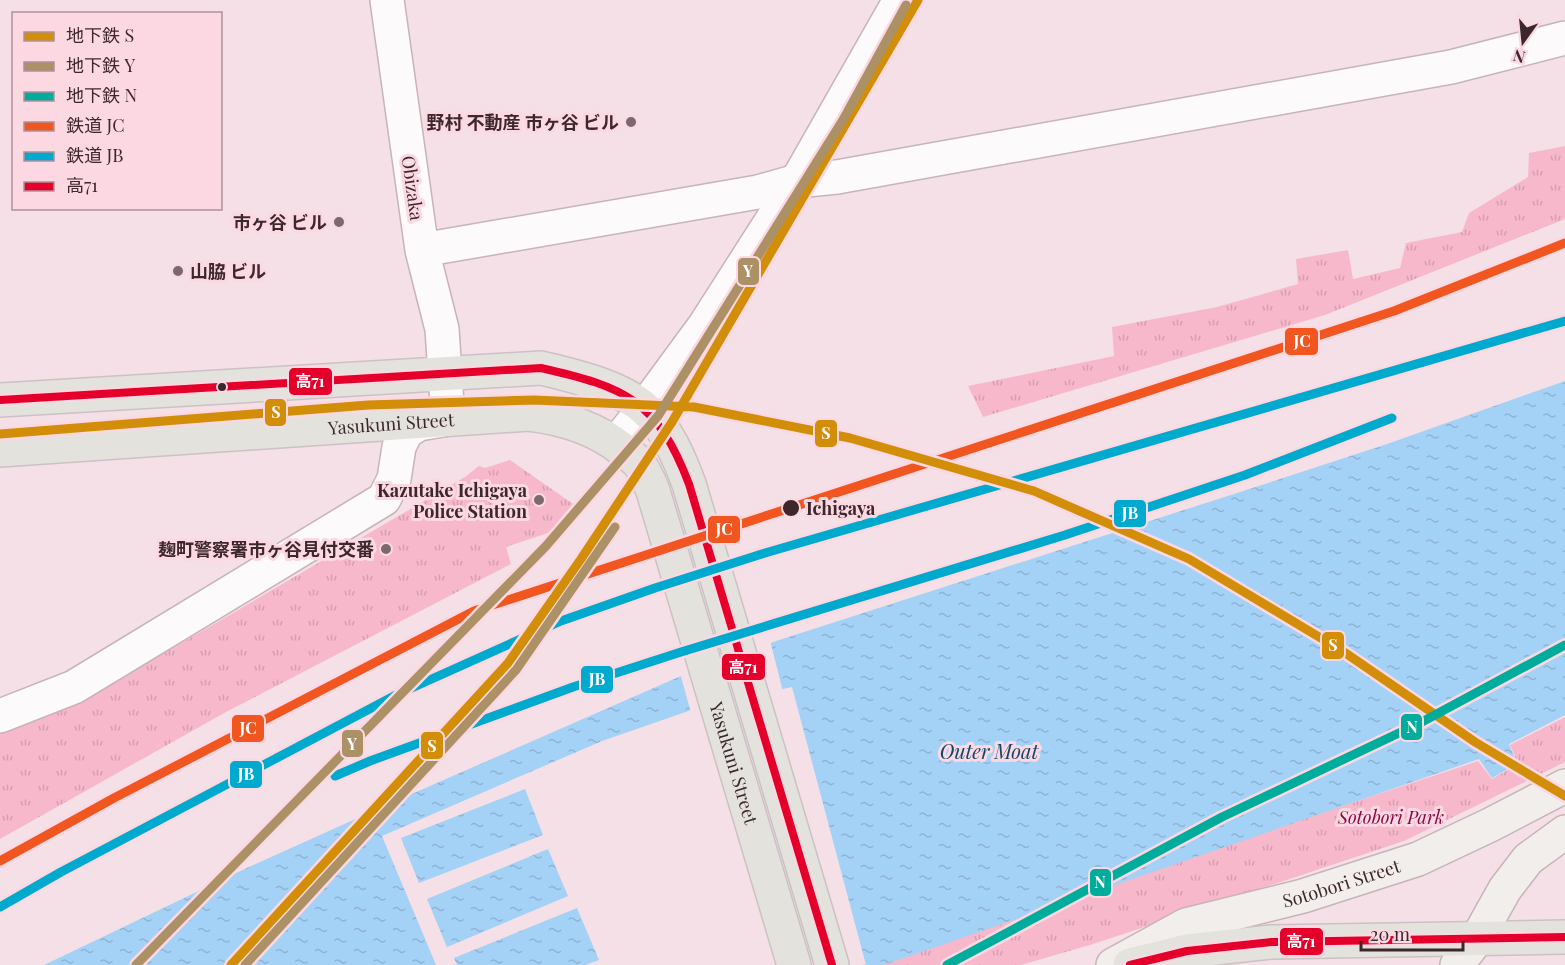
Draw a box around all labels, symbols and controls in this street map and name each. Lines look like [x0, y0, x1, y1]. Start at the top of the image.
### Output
legend [12, 12, 222, 210]
north arrow [1493, 12, 1553, 72]
text: 地下鉄 S [66, 23, 134, 47]
text: N [1510, 45, 1527, 69]
text: 地下鉄 Y [66, 53, 135, 77]
text: 地下鉄 N [66, 83, 137, 107]
place label: 野村 不動産 市ヶ谷 ビル [426, 110, 619, 134]
text: 鉄道 JC [66, 113, 125, 137]
marker: 野村 不動産 市ヶ谷 ビル [624, 115, 638, 129]
text: 鉄道 JB [66, 143, 124, 167]
street label: Obizaka [397, 154, 429, 222]
text: 高71 [66, 173, 98, 197]
place label: 市ヶ谷 ビル [233, 210, 327, 234]
marker: 市ヶ谷 ビル [332, 215, 346, 229]
line badge: Y [737, 257, 760, 286]
place label: 山脇 ビル [190, 259, 266, 283]
text: Y [742, 260, 753, 281]
marker: 山脇 ビル [171, 264, 185, 278]
line badge: JC [1284, 327, 1319, 356]
text: JC [1293, 330, 1311, 351]
line badge: 高71 [288, 367, 333, 396]
text: 高71 [295, 370, 325, 391]
unlabelled marker [216, 381, 228, 393]
line badge: S [264, 398, 287, 427]
text: S [271, 401, 281, 422]
street label: Yasukuni Street [326, 407, 456, 440]
line badge: S [814, 419, 838, 448]
text: S [821, 422, 831, 443]
place label: Kazutake Ichigaya Police Station [377, 478, 528, 523]
marker: Kazutake Ichigaya Police Station [532, 493, 546, 507]
place label: Ichigaya [806, 496, 876, 520]
marker: Ichigaya [781, 498, 801, 518]
line badge: JB [1113, 499, 1147, 528]
text: JB [1121, 502, 1139, 523]
line badge: JC [707, 515, 741, 544]
text: JC [715, 518, 733, 539]
place label: 麹町警察署市ヶ谷見付交番 [158, 537, 374, 561]
marker: 麹町警察署市ヶ谷見付交番 [379, 542, 393, 556]
line badge: S [1321, 631, 1345, 660]
text: S [1328, 634, 1338, 655]
line badge: 高71 [721, 653, 766, 681]
text: 高71 [728, 656, 758, 677]
line badge: JB [580, 665, 614, 694]
text: JB [588, 668, 606, 689]
street label: Yasukuni Street [704, 698, 764, 828]
line badge: N [1400, 713, 1423, 741]
line badge: JC [231, 714, 265, 743]
text: N [1406, 716, 1418, 737]
text: JC [239, 717, 257, 738]
line badge: Y [341, 729, 364, 758]
line badge: S [420, 731, 444, 760]
text: Y [346, 733, 357, 754]
text: S [427, 735, 437, 756]
water label: Outer Moat [940, 737, 1040, 764]
line badge: JB [229, 760, 263, 789]
text: JB [237, 763, 255, 784]
park label: Sotobori Park [1337, 805, 1444, 829]
street label: Sotobori Street [1280, 853, 1404, 913]
line badge: N [1089, 868, 1112, 897]
text: N [1094, 871, 1106, 892]
scale bar [1361, 914, 1463, 952]
text: 20 m [1370, 922, 1410, 946]
line badge: 高71 [1279, 927, 1324, 956]
text: 高71 [1286, 930, 1316, 951]

